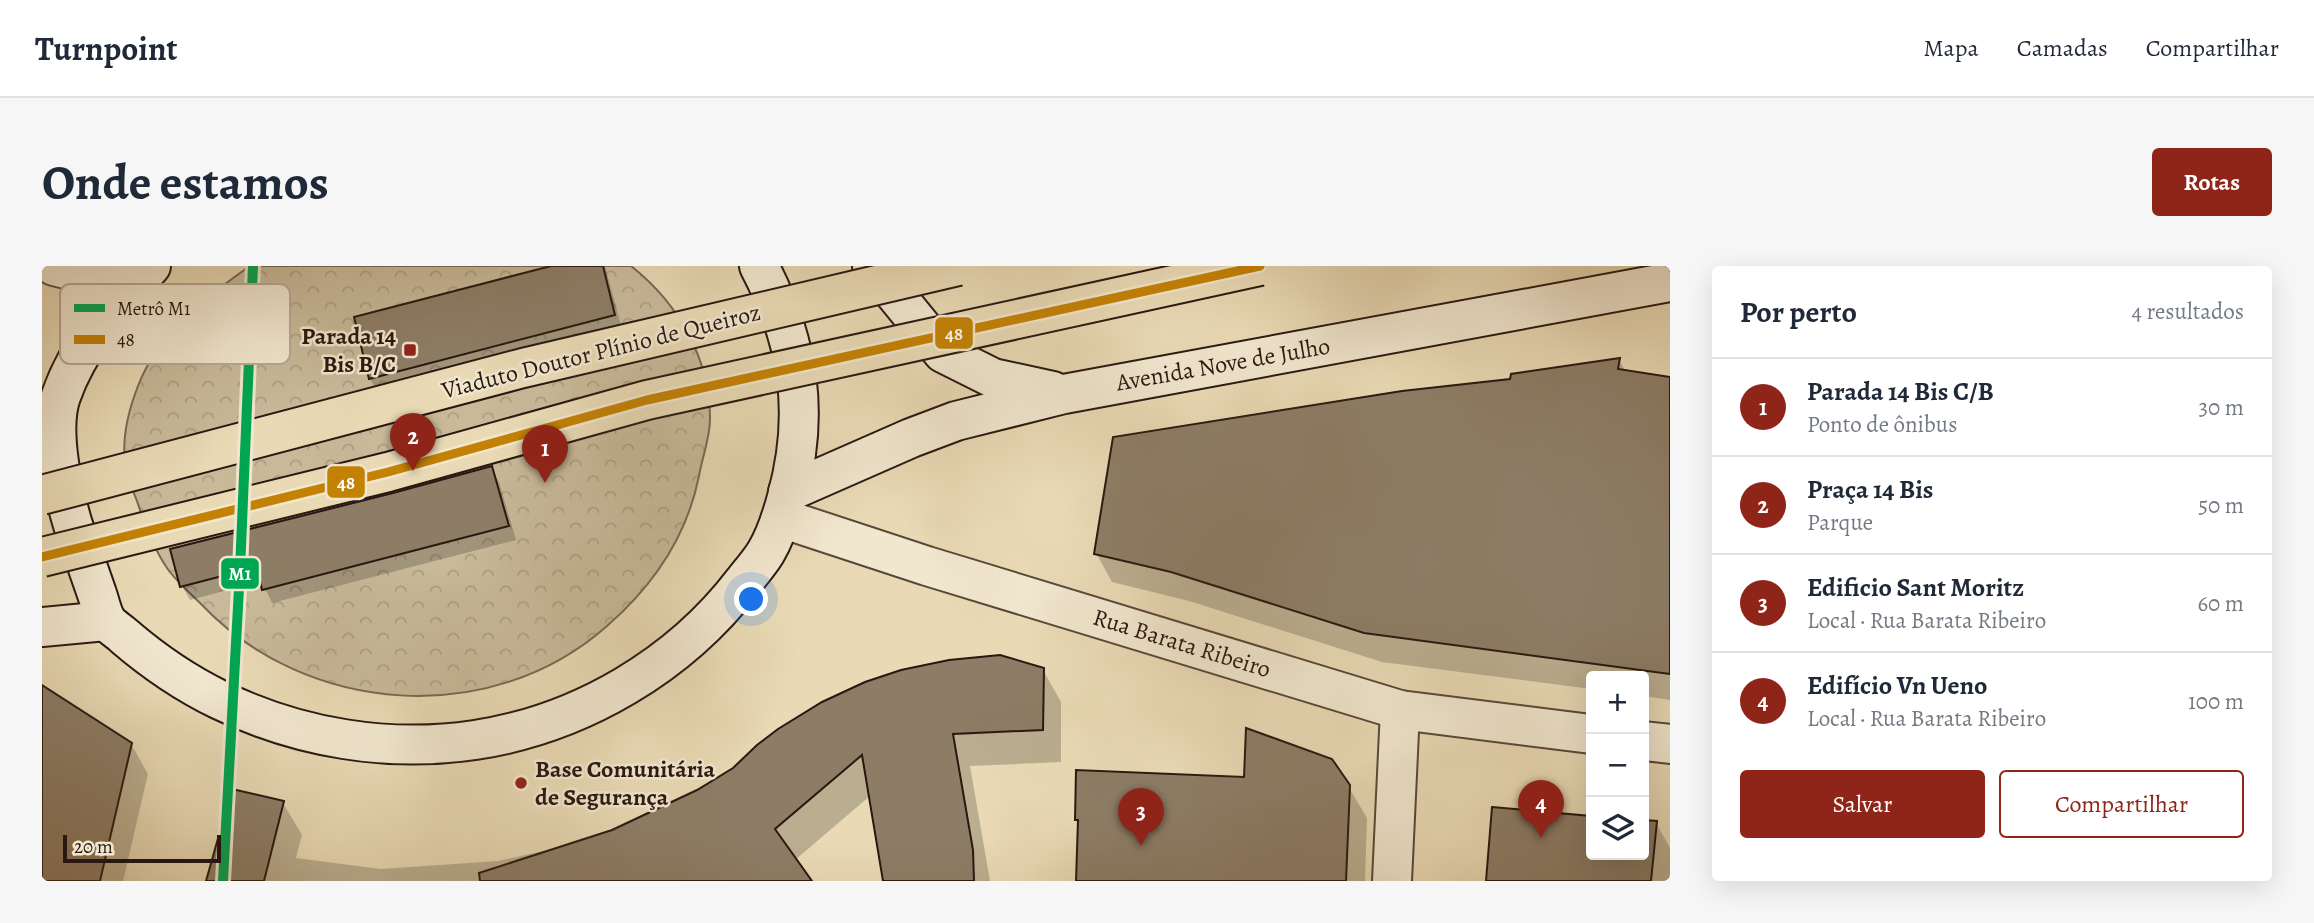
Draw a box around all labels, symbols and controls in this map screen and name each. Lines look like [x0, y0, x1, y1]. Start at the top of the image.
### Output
text: Turnpoint [35, 26, 177, 71]
text: Mapa [1924, 32, 1979, 64]
text: Camadas [2017, 32, 2108, 64]
text: Compartilhar [2146, 32, 2279, 64]
button: Rotas [2152, 148, 2272, 216]
text: Onde estamos [42, 149, 329, 216]
legend [60, 284, 290, 364]
text: Por perto [1740, 292, 1857, 332]
text: Metrô M1 [117, 296, 191, 322]
street label: Viaduto Doutor Plínio de Queiroz [437, 296, 764, 406]
text: 4 resultados [2131, 296, 2244, 327]
line badge: 48 [934, 316, 974, 350]
place label: Parada 14 Bis B/C [301, 320, 396, 380]
text: 48 [945, 321, 963, 347]
text: 48 [117, 327, 135, 353]
street label: Avenida Nove de Julho [1113, 329, 1332, 399]
marker: Parada 14 Bis B/C [402, 342, 418, 358]
text: Parada 14 Bis C/B [1807, 374, 1994, 409]
text: 1 [1759, 392, 1767, 423]
text: 30 m [2198, 392, 2244, 423]
text: Ponto de ônibus [1807, 409, 1957, 440]
pin: 2 [390, 413, 436, 471]
pin: 1 [522, 425, 568, 483]
line badge: 48 [326, 465, 366, 499]
text: 48 [337, 470, 355, 496]
text: Praça 14 Bis [1807, 472, 1933, 507]
text: 2 [1757, 490, 1769, 521]
text: 50 m [2198, 490, 2244, 521]
text: Parque [1807, 507, 1873, 538]
line badge: M1 [220, 557, 260, 590]
text: M1 [229, 561, 252, 587]
text: Edificio Sant Moritz [1807, 570, 2024, 605]
your location [734, 582, 768, 616]
text: 3 [1758, 588, 1768, 619]
text: 60 m [2197, 588, 2244, 619]
street label: Rua Barata Ribeiro [1089, 601, 1275, 685]
text: Local · Rua Barata Ribeiro [1807, 605, 2046, 636]
text: Edifício Vn Ueno [1807, 668, 1987, 703]
map controls [1586, 671, 1649, 860]
button: + [1586, 671, 1649, 734]
text: 4 [1758, 686, 1768, 717]
text: 100 m [2188, 686, 2244, 717]
text: Local · Rua Barata Ribeiro [1807, 703, 2046, 734]
button: − [1586, 734, 1649, 797]
place label: Base Comunitária de Segurança [535, 753, 716, 813]
button: Salvar [1740, 770, 1985, 838]
button: Compartilhar [1999, 770, 2244, 838]
marker: Base Comunitária de Segurança [513, 775, 529, 791]
pin: 4 [1518, 780, 1564, 838]
pin: 3 [1118, 788, 1164, 846]
button: layers [1586, 797, 1649, 860]
scale bar [63, 832, 220, 864]
text: 20 m [74, 834, 113, 860]

